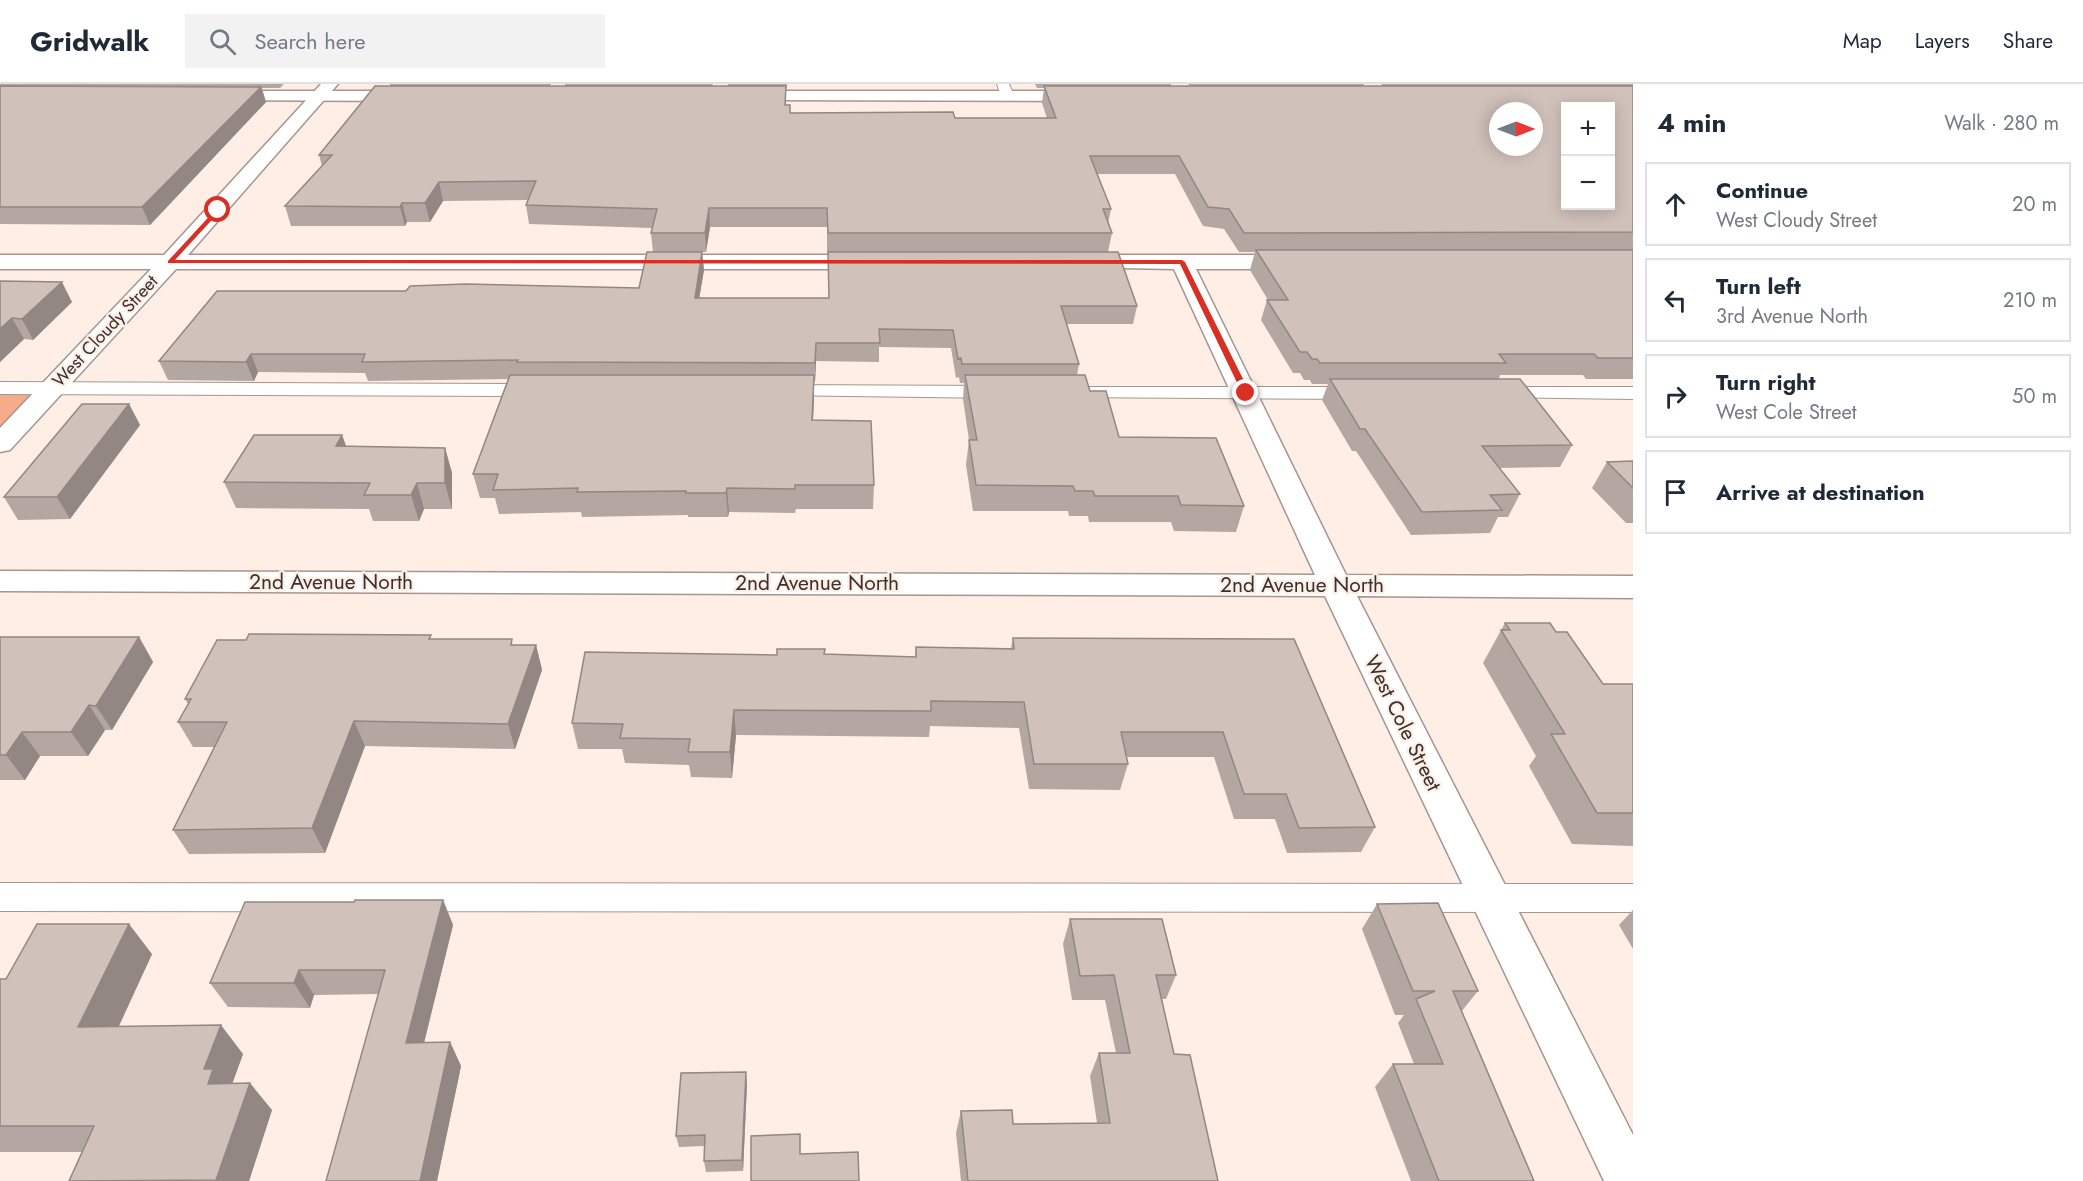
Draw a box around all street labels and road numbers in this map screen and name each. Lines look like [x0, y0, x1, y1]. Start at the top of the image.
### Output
street label: West Cloudy Street [46, 269, 164, 393]
street label: 2nd Avenue North [249, 567, 413, 597]
street label: 2nd Avenue North [735, 568, 899, 598]
street label: 2nd Avenue North [1220, 570, 1384, 600]
street label: West Cole Street [1357, 650, 1449, 796]

